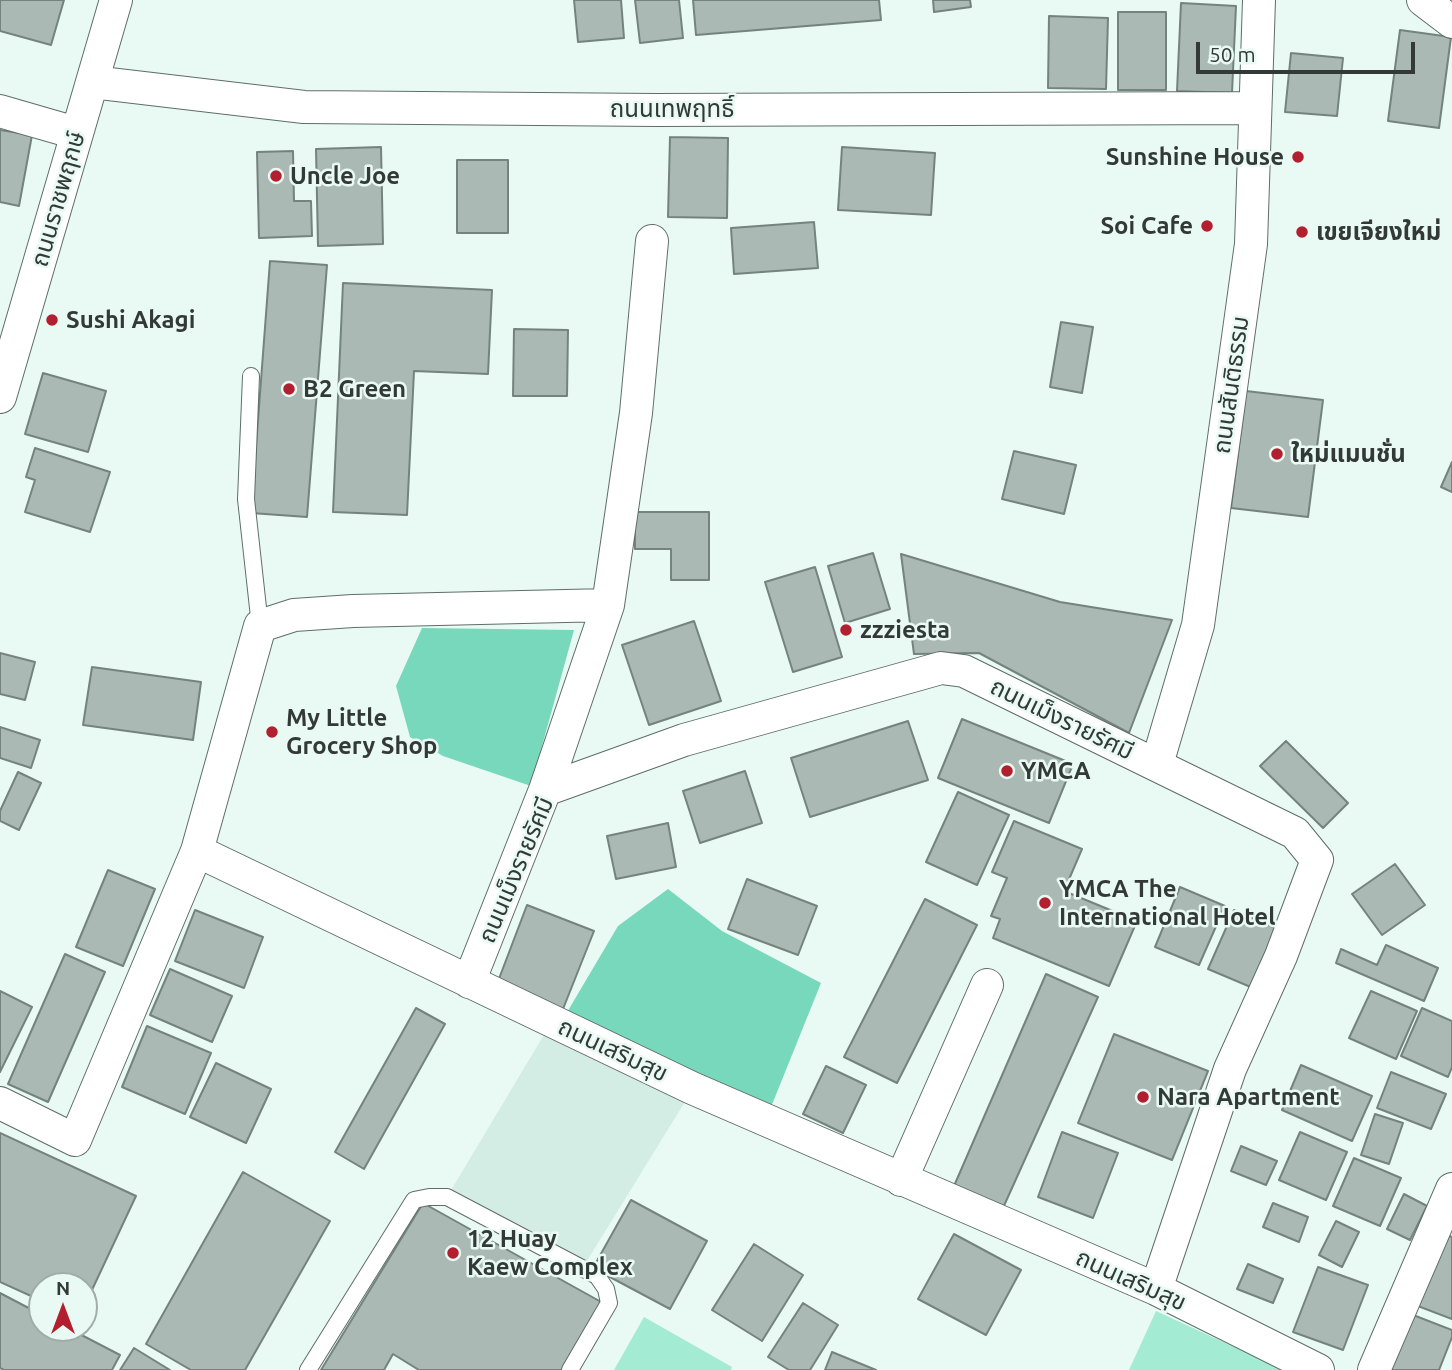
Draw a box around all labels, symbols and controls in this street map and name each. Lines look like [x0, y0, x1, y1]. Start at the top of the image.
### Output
scale bar [1200, 28, 1419, 72]
text: 50 m [1209, 42, 1256, 66]
street label: ถนนเทพฤทธิ์ [610, 95, 734, 123]
street label: ถนนราชพฤกษ์ [25, 128, 91, 270]
place label: Sunshine House [1106, 143, 1284, 171]
marker: Sunshine House [1290, 149, 1306, 165]
place label: Uncle Joe [290, 162, 400, 190]
marker: Uncle Joe [268, 168, 284, 184]
place label: Soi Cafe [1100, 212, 1193, 240]
marker: Soi Cafe [1199, 218, 1215, 234]
place label: เขยเจียงใหม่ [1316, 218, 1441, 246]
marker: เขยเจียงใหม่ [1294, 224, 1310, 240]
place label: Sushi Akagi [66, 306, 195, 334]
marker: Sushi Akagi [44, 312, 60, 328]
street label: ถนนสันติธรรม [1207, 314, 1255, 456]
place label: B2 Green [303, 375, 406, 403]
marker: B2 Green [281, 381, 297, 397]
place label: ใหม่แมนชั่น [1291, 440, 1406, 468]
marker: ใหม่แมนชั่น [1269, 446, 1285, 462]
place label: zzziesta [860, 616, 950, 644]
marker: zzziesta [838, 622, 854, 638]
street label: ถนนเม็งรายรัศมี [986, 672, 1138, 766]
place label: My Little Grocery Shop [286, 704, 437, 760]
marker: My Little Grocery Shop [264, 724, 280, 740]
place label: YMCA [1021, 757, 1091, 785]
marker: YMCA [999, 763, 1015, 779]
street label: ถนนเม็งรายรัศมี [472, 793, 560, 947]
place label: YMCA The International Hotel [1059, 875, 1275, 931]
marker: YMCA The International Hotel [1037, 895, 1053, 911]
street label: ถนนเสริมสุข [554, 1012, 672, 1088]
place label: Nara Apartment [1157, 1083, 1340, 1111]
marker: Nara Apartment [1135, 1089, 1151, 1105]
place label: 12 Huay Kaew Complex [467, 1225, 633, 1281]
street label: ถนนเสริมสุข [1071, 1243, 1191, 1317]
marker: 12 Huay Kaew Complex [445, 1245, 461, 1261]
north arrow [28, 1272, 98, 1342]
text: N [56, 1277, 70, 1299]

